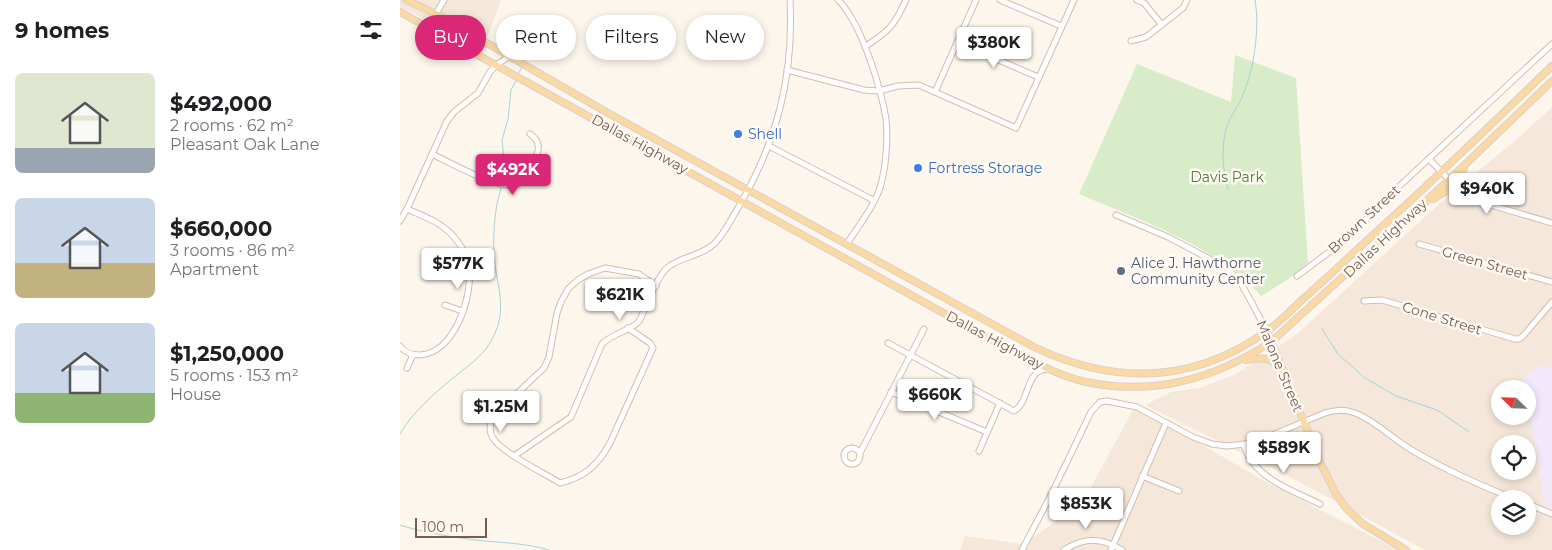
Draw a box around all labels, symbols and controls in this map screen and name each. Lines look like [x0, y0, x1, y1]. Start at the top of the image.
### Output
chip: Buy [415, 15, 486, 60]
chip: Rent [496, 15, 576, 60]
chip: Filters [586, 15, 676, 60]
chip: New [686, 15, 764, 60]
icon: filters [357, 16, 385, 44]
text: 9 homes [15, 18, 109, 43]
pin: $380K [959, 27, 1029, 69]
text: $380K [968, 33, 1020, 52]
text: $492,000 [170, 91, 272, 116]
icon: home [55, 93, 115, 153]
street label: Dallas Highway [588, 110, 692, 178]
text: 2 rooms · 62 m² [170, 116, 294, 135]
place label: Shell [748, 125, 782, 143]
marker: Shell [732, 128, 744, 140]
text: Pleasant Oak Lane [170, 135, 319, 154]
pin: $492K [478, 154, 548, 196]
place label: Fortress Storage [928, 159, 1042, 177]
text: $492K [487, 160, 539, 179]
marker: Fortress Storage [912, 162, 924, 174]
park label: Davis Park [1190, 168, 1264, 186]
pin: $940K [1452, 172, 1522, 215]
text: $940K [1460, 179, 1514, 198]
street label: Brown Street [1324, 181, 1404, 257]
street label: Dallas Highway [1339, 194, 1431, 281]
text: $660,000 [170, 216, 272, 241]
icon: home [55, 218, 115, 278]
text: 3 rooms · 86 m² [170, 241, 295, 260]
street label: Green Street [1440, 242, 1530, 284]
pin: $577K [423, 248, 493, 290]
text: $577K [432, 254, 484, 273]
place label: Alice J. Hawthorne Community Center [1131, 254, 1265, 288]
text: Apartment [170, 260, 259, 279]
marker: Alice J. Hawthorne Community Center [1115, 265, 1127, 277]
pin: $621K [585, 278, 655, 321]
text: $621K [596, 285, 644, 304]
street label: Cone Street [1400, 297, 1484, 339]
street label: Dallas Highway [943, 307, 1047, 373]
street label: Malone Street [1253, 317, 1308, 415]
text: $1,250,000 [170, 341, 284, 366]
icon: home [55, 343, 115, 403]
text: 5 rooms · 153 m² [170, 366, 299, 385]
pin: $660K [900, 378, 970, 421]
north arrow [1491, 380, 1536, 425]
map controls [1491, 380, 1536, 535]
text: House [170, 385, 221, 404]
text: $660K [908, 385, 962, 404]
pin: $1.25M [460, 390, 542, 433]
text: $1.25M [474, 397, 528, 416]
pin: $589K [1249, 432, 1319, 474]
button: locate [1491, 435, 1536, 480]
text: $589K [1258, 438, 1310, 457]
pin: $853K [1051, 488, 1121, 530]
button: layers [1491, 490, 1536, 535]
text: $853K [1060, 494, 1112, 513]
scale bar [415, 515, 488, 538]
text: 100 m [422, 518, 464, 536]

